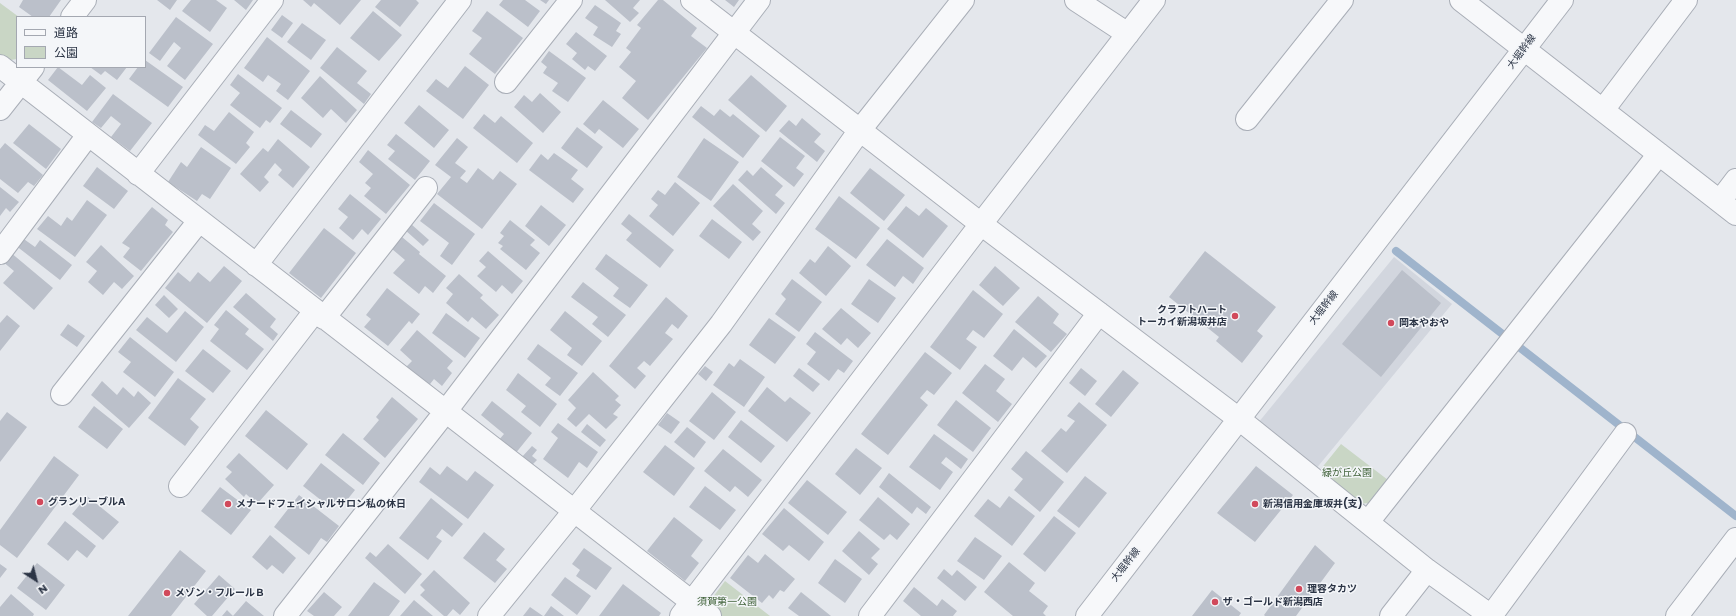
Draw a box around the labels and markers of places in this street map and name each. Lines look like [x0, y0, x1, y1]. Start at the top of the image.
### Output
place label: クラフトハート トーカイ新潟坂井店 [1137, 304, 1227, 328]
marker: クラフトハート トーカイ新潟坂井店 [1230, 311, 1240, 321]
place label: 岡本やおや [1399, 317, 1449, 329]
marker: 岡本やおや [1386, 318, 1396, 328]
place label: グランリーブルA [48, 496, 125, 508]
marker: グランリーブルA [35, 497, 45, 507]
place label: メナードフェイシャルサロン私の休日 [236, 498, 406, 510]
place label: 新潟信用金庫坂井(支) [1263, 498, 1363, 510]
marker: メナードフェイシャルサロン私の休日 [223, 499, 233, 509]
marker: 新潟信用金庫坂井(支) [1250, 499, 1260, 509]
place label: 理容タカツ [1307, 583, 1357, 595]
marker: 理容タカツ [1294, 584, 1304, 594]
place label: メゾン・フルールＢ [175, 587, 265, 599]
marker: メゾン・フルールＢ [162, 588, 172, 598]
place label: ザ・ゴールド新潟西店 [1223, 596, 1323, 608]
marker: ザ・ゴールド新潟西店 [1210, 597, 1220, 607]

